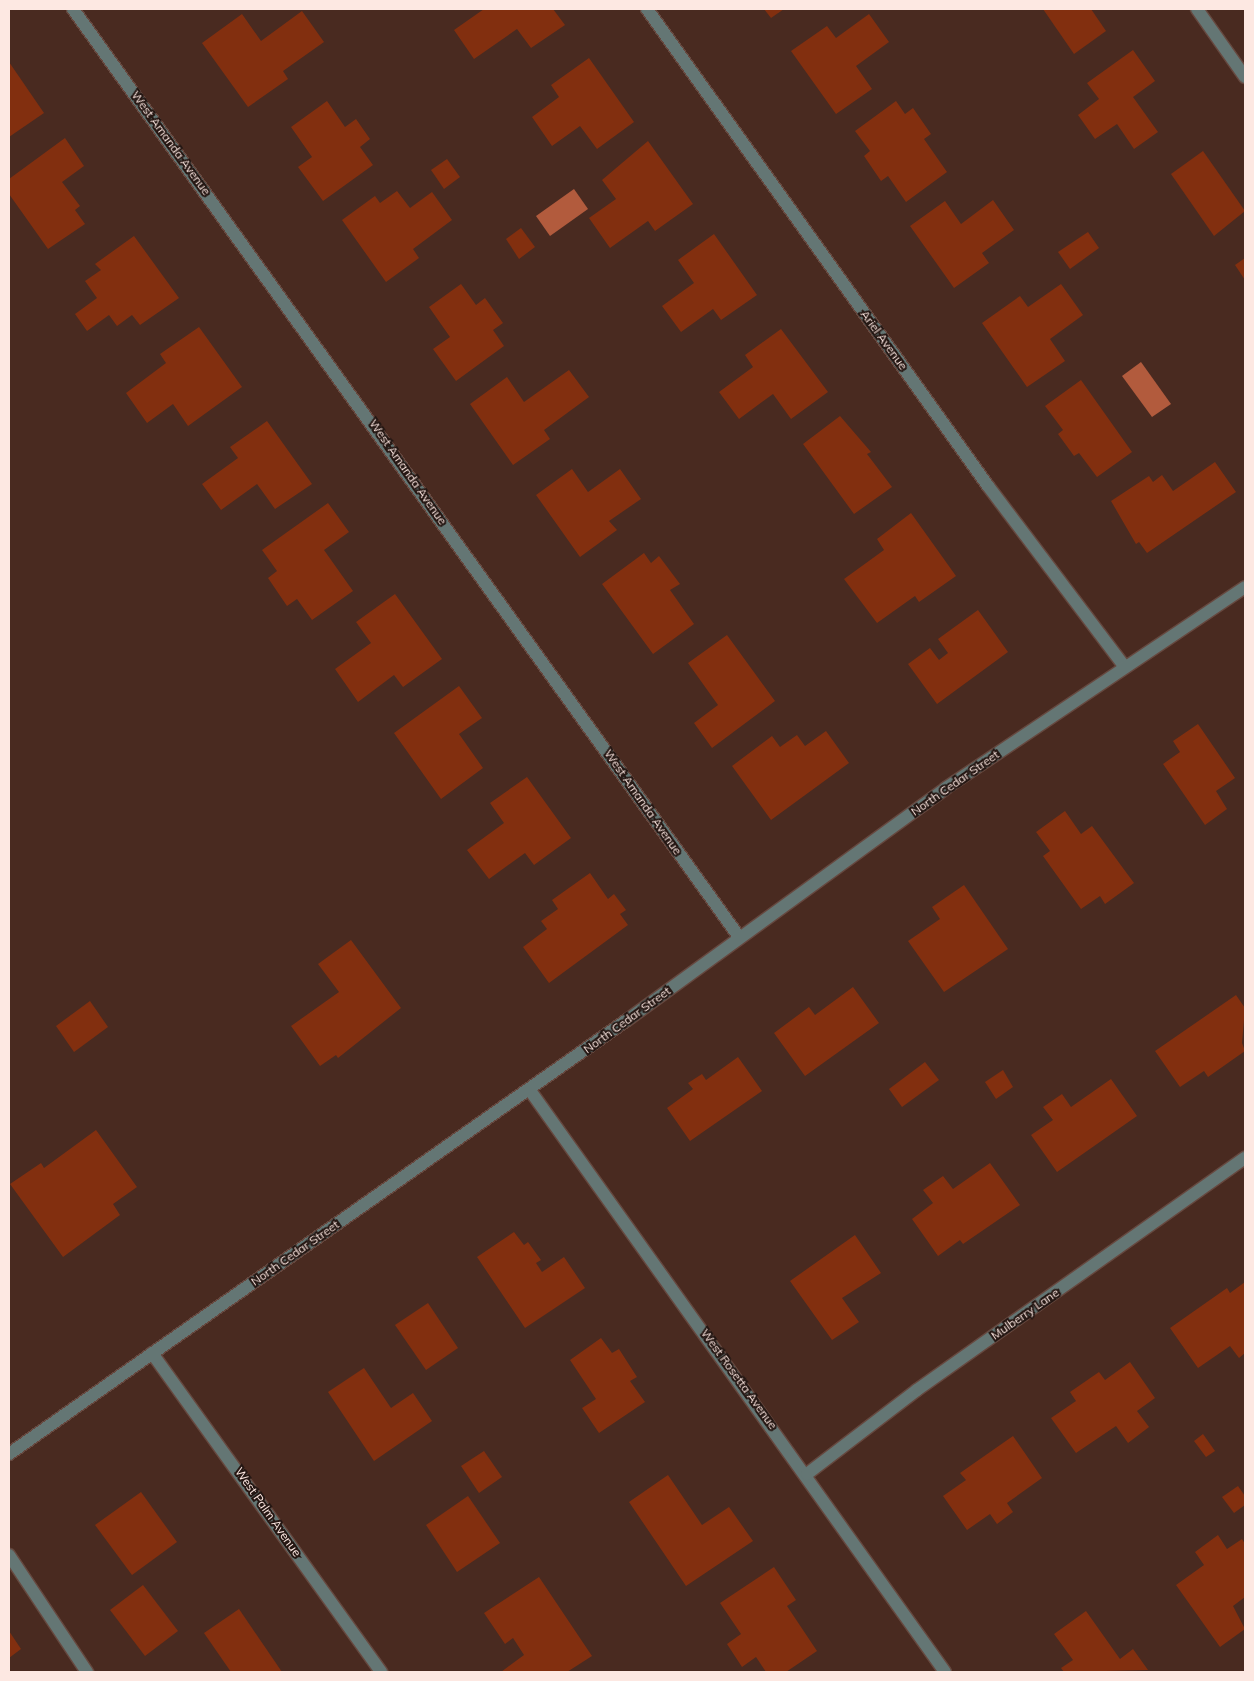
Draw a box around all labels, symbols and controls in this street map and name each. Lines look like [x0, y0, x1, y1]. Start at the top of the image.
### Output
street label: West Amanda Avenue [128, 88, 214, 198]
street label: Ariel Avenue [858, 307, 910, 373]
street label: West Amanda Avenue [366, 417, 450, 527]
street label: West Amanda Avenue [601, 747, 685, 857]
street label: North Cedar Street [908, 747, 1002, 819]
street label: North Cedar Street [581, 984, 673, 1056]
street label: North Cedar Street [248, 1217, 342, 1289]
street label: Mulberry Lane [988, 1285, 1062, 1343]
street label: West Rosetta Avenue [698, 1326, 780, 1432]
street label: West Palm Avenue [232, 1465, 304, 1559]

